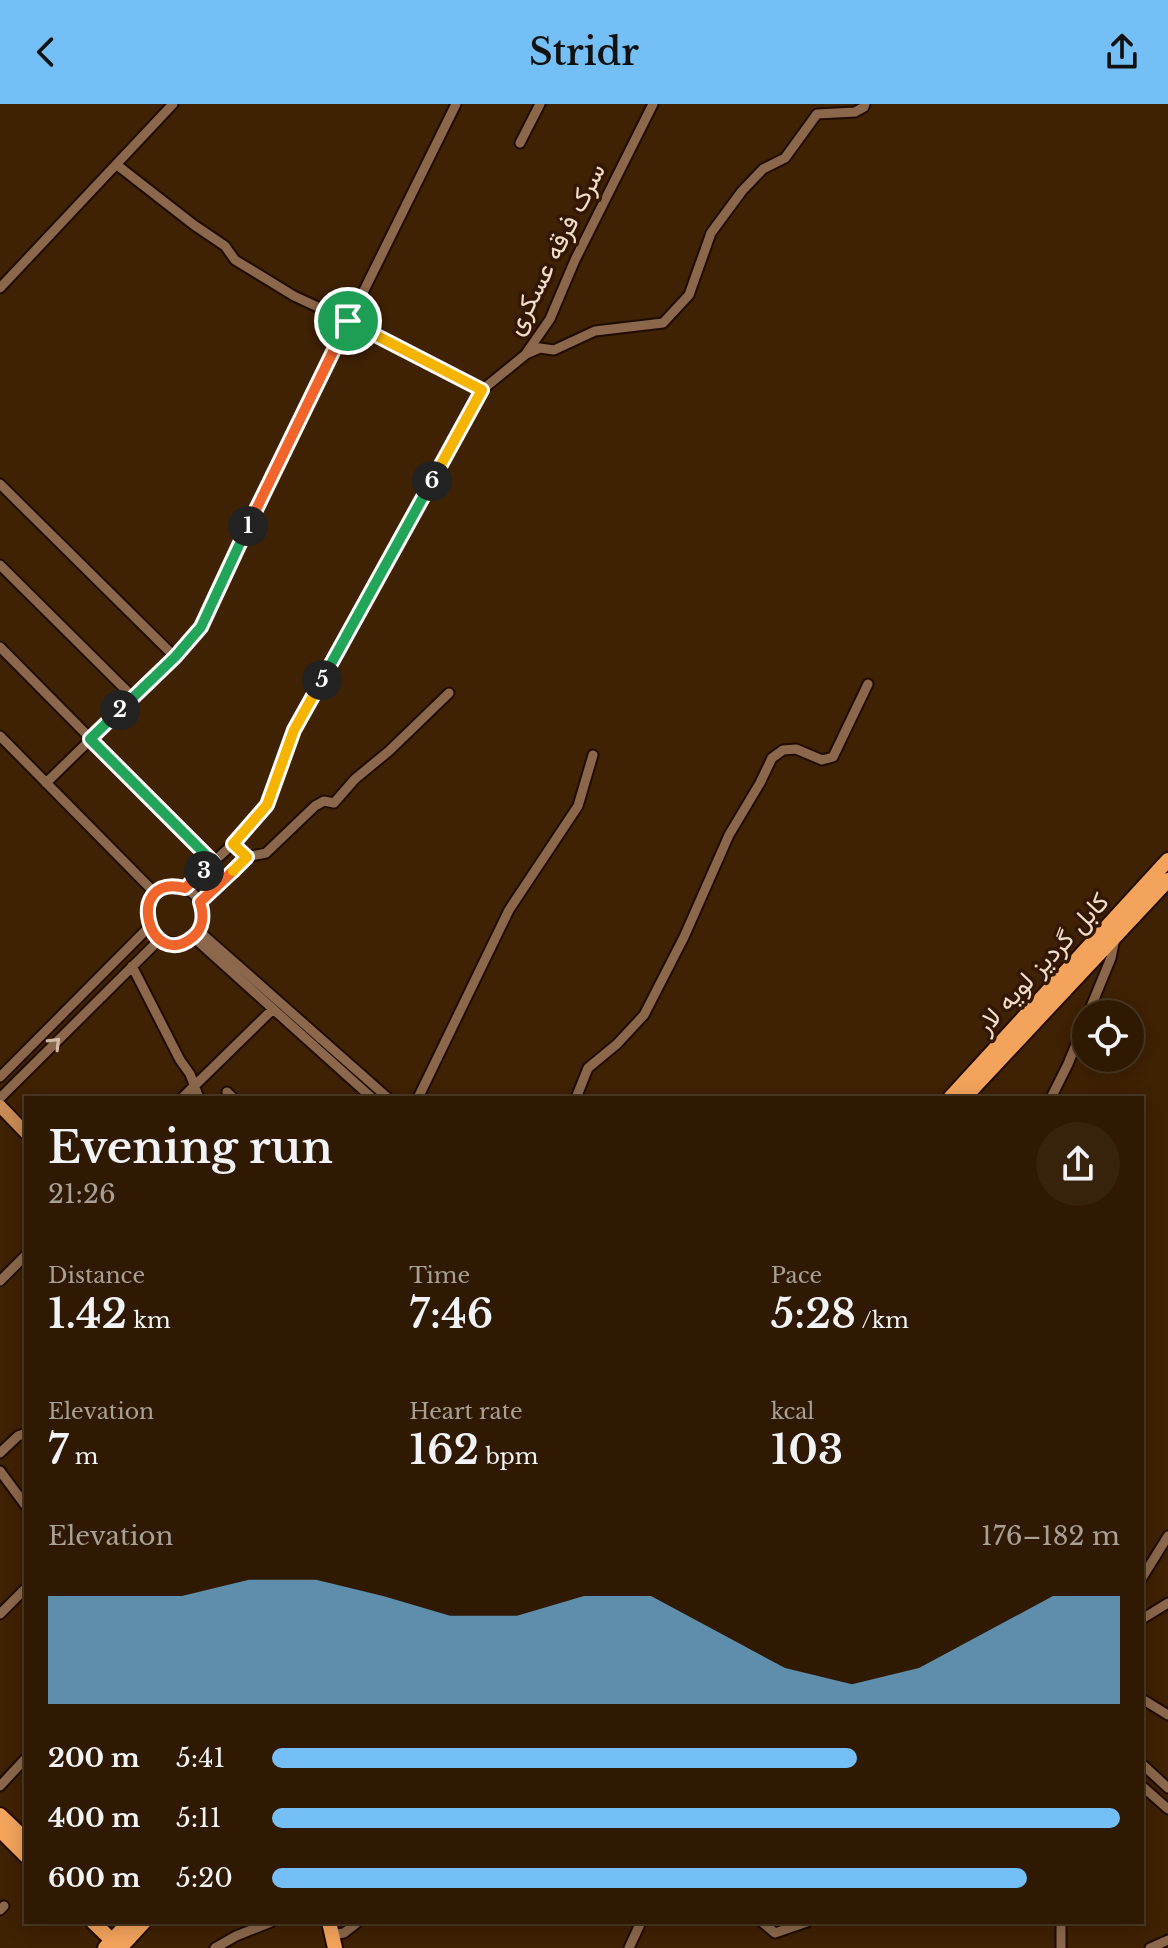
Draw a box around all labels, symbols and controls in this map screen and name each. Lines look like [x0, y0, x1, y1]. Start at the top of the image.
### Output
icon: back [24, 30, 68, 74]
text: Stridr [529, 30, 639, 75]
icon: share [1100, 30, 1144, 74]
street label: سرک فرقه عسکری [498, 158, 612, 340]
pin [314, 287, 382, 355]
icon: arrive [326, 299, 370, 343]
pin: 6 [412, 461, 452, 501]
text: 6 [425, 467, 439, 494]
pin: 1 [228, 506, 268, 546]
text: 1 [243, 512, 253, 539]
pin: 5 [302, 660, 342, 700]
text: 5 [315, 666, 329, 693]
pin: 2 [100, 690, 140, 730]
text: 2 [113, 696, 127, 723]
pin: 3 [184, 851, 224, 891]
text: 3 [197, 857, 211, 884]
street label: کابل گردیز لویه لار [968, 886, 1115, 1041]
map controls [1072, 1000, 1144, 1072]
button: locate [1072, 1000, 1144, 1072]
one-way arrow [46, 1038, 60, 1052]
text: Evening run [48, 1120, 333, 1175]
button: share [1036, 1122, 1120, 1206]
text: 21:26 [48, 1178, 116, 1210]
text: Distance [48, 1262, 145, 1289]
text: Time [409, 1262, 470, 1289]
text: Pace [771, 1262, 822, 1289]
text: 1.42 [48, 1289, 127, 1339]
text: 7:46 [409, 1289, 493, 1339]
text: 5:28 [771, 1289, 856, 1339]
text: km [127, 1307, 171, 1334]
text: /km [856, 1307, 909, 1334]
text: Elevation [48, 1398, 154, 1425]
text: Heart rate [409, 1398, 523, 1425]
text: kcal [771, 1398, 815, 1425]
text: 7 [48, 1425, 68, 1475]
text: 162 [409, 1425, 479, 1475]
text: 103 [771, 1425, 843, 1475]
text: m [68, 1443, 98, 1470]
text: bpm [479, 1443, 538, 1470]
text: Elevation [48, 1520, 174, 1552]
text: 176–182 m [981, 1520, 1120, 1552]
text: 200 m [48, 1742, 140, 1774]
text: 5:41 [176, 1742, 225, 1774]
text: 400 m [48, 1802, 140, 1834]
text: 5:11 [176, 1802, 221, 1834]
text: 600 m [48, 1862, 140, 1894]
text: 5:20 [176, 1862, 233, 1894]

